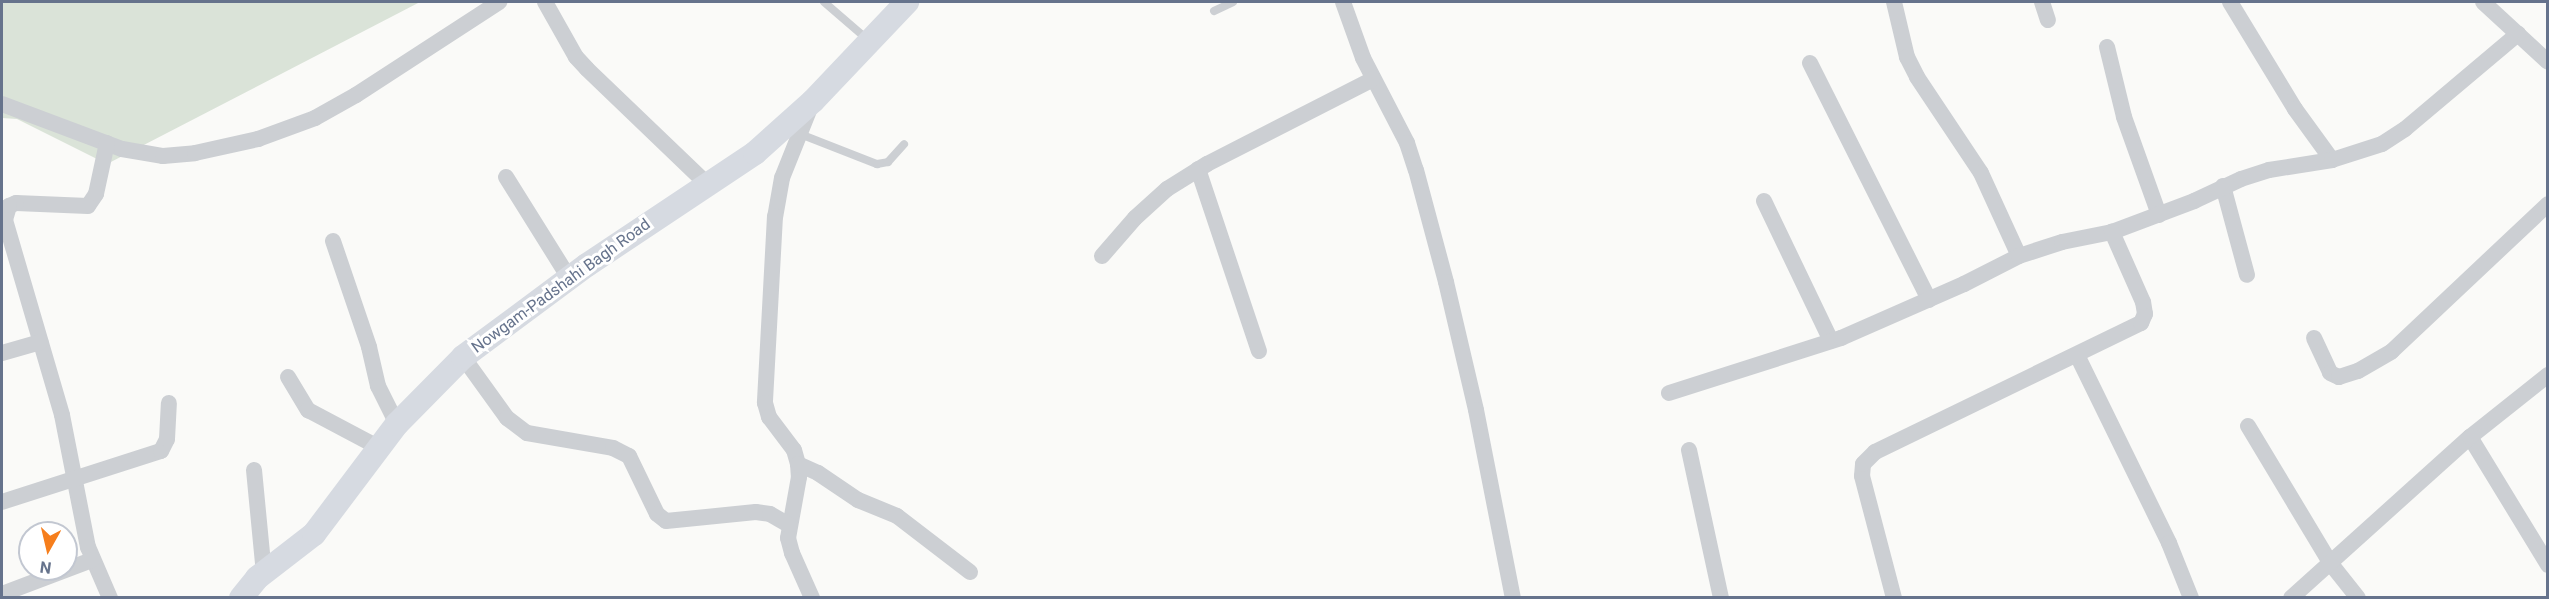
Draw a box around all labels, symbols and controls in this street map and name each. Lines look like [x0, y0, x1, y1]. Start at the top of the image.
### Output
street label: Nowgam-Padshahi Bagh Road [468, 215, 654, 357]
north arrow [18, 521, 78, 581]
text: N [39, 557, 53, 578]

